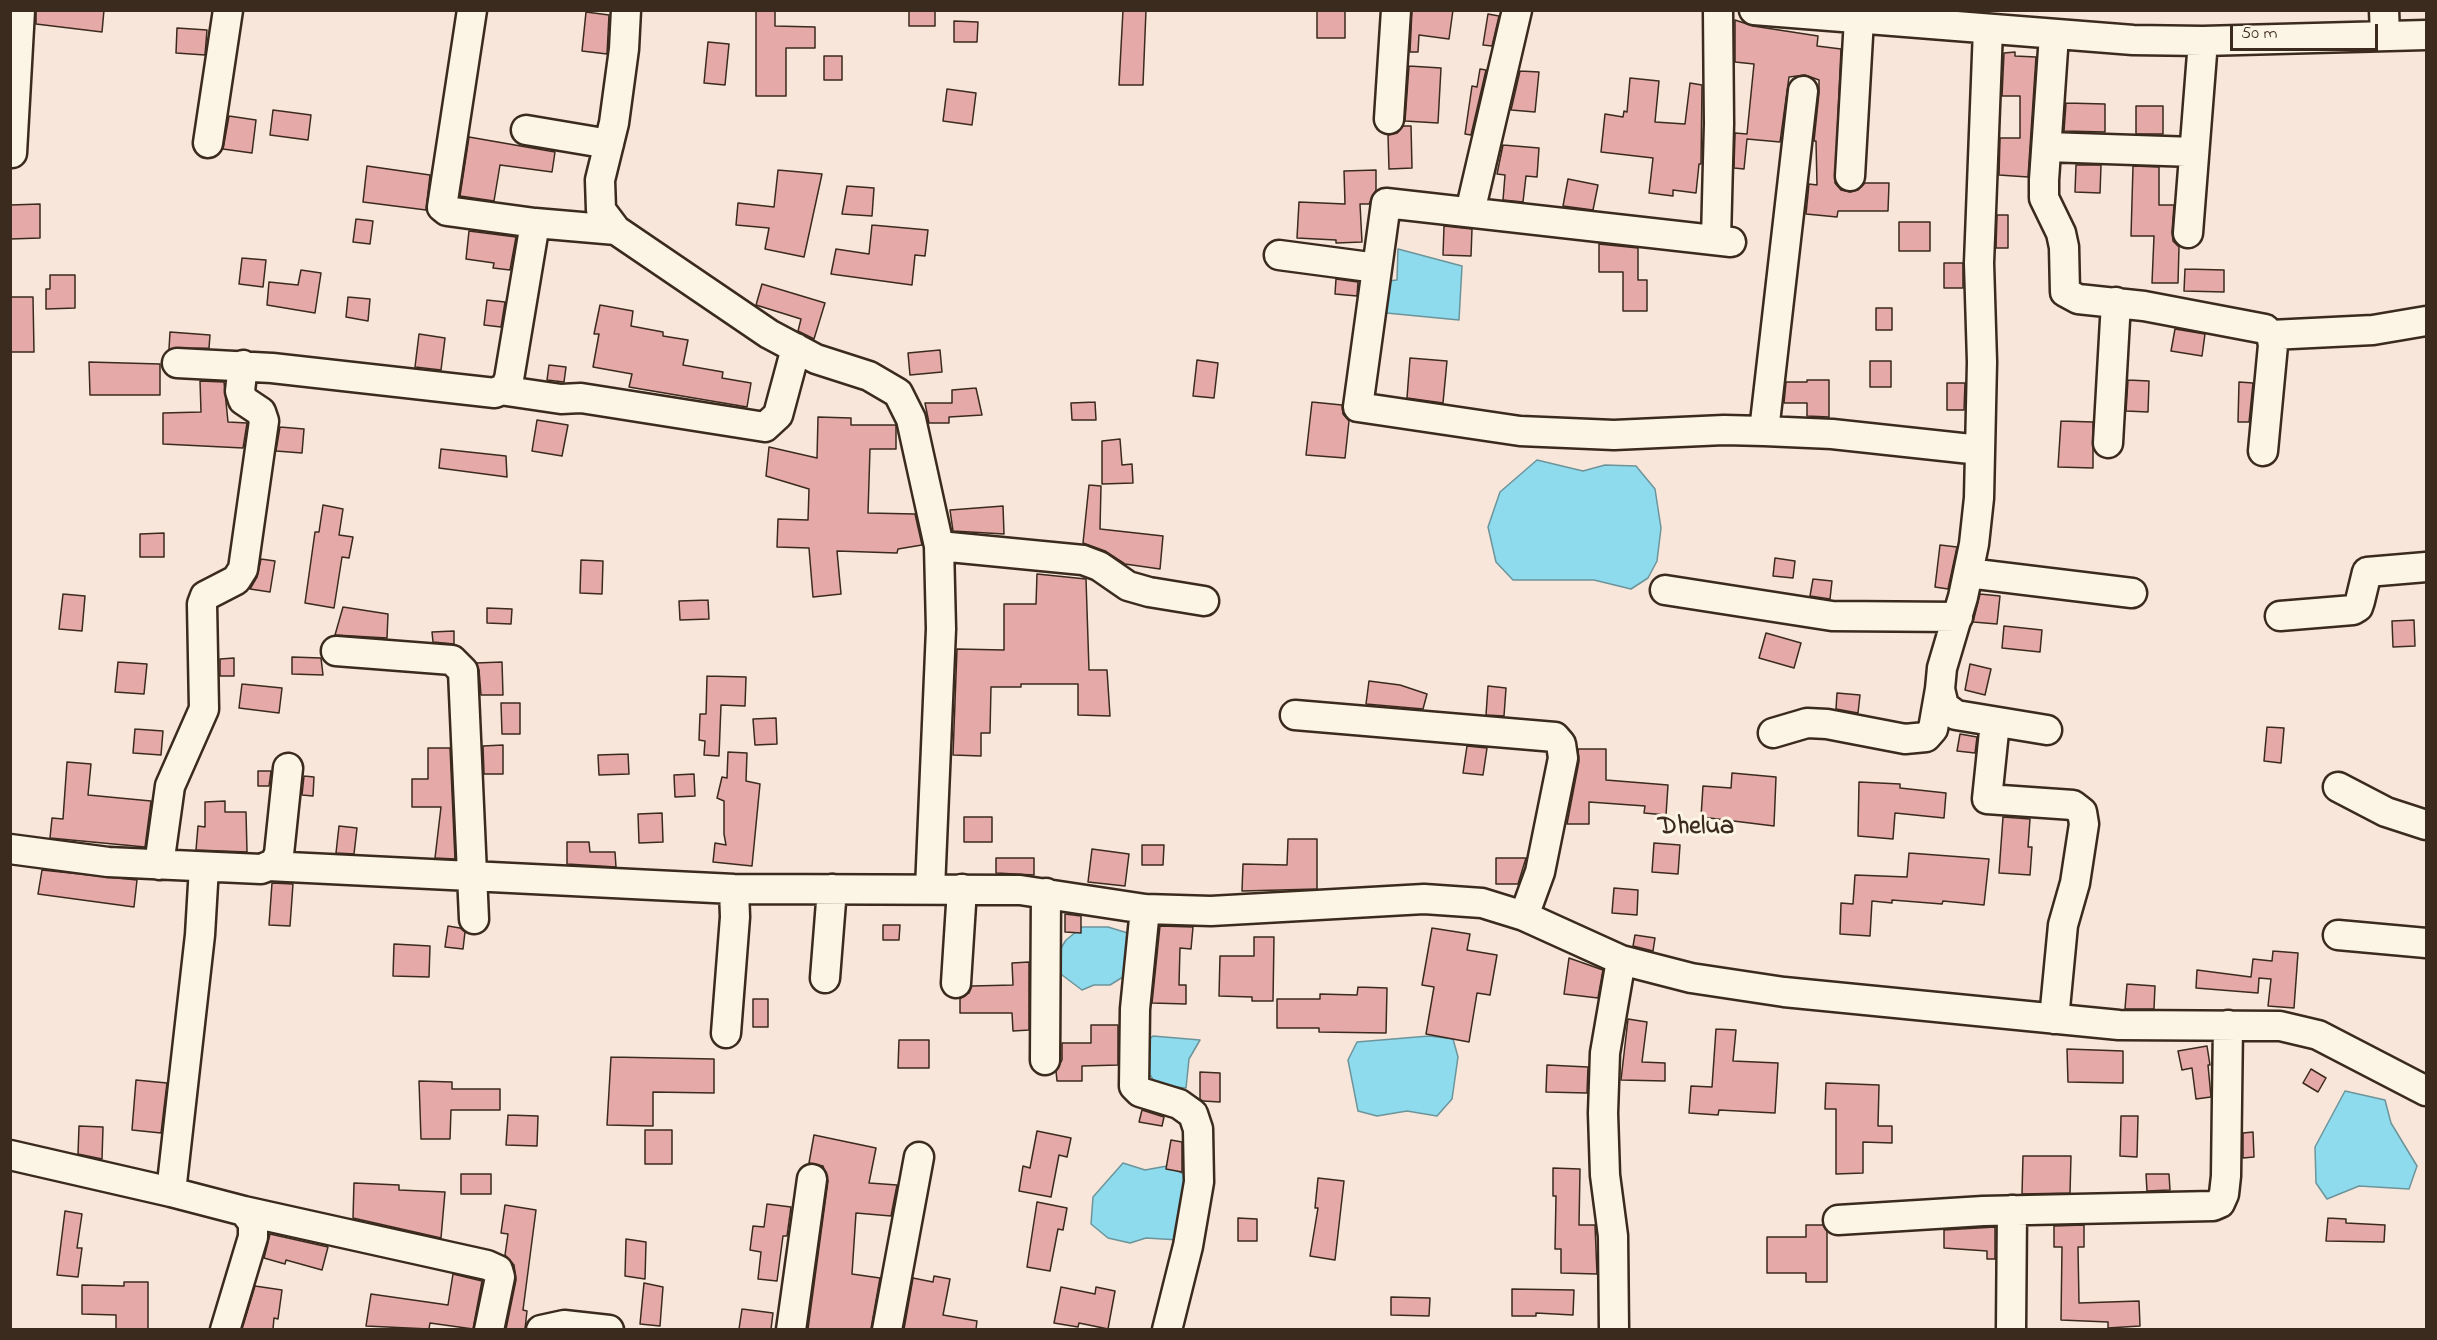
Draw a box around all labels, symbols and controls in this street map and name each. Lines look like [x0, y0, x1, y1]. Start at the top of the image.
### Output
scale bar [2233, 12, 2382, 50]
text: 50 m [2241, 21, 2278, 47]
district label: Dhelua [1658, 813, 1734, 845]

